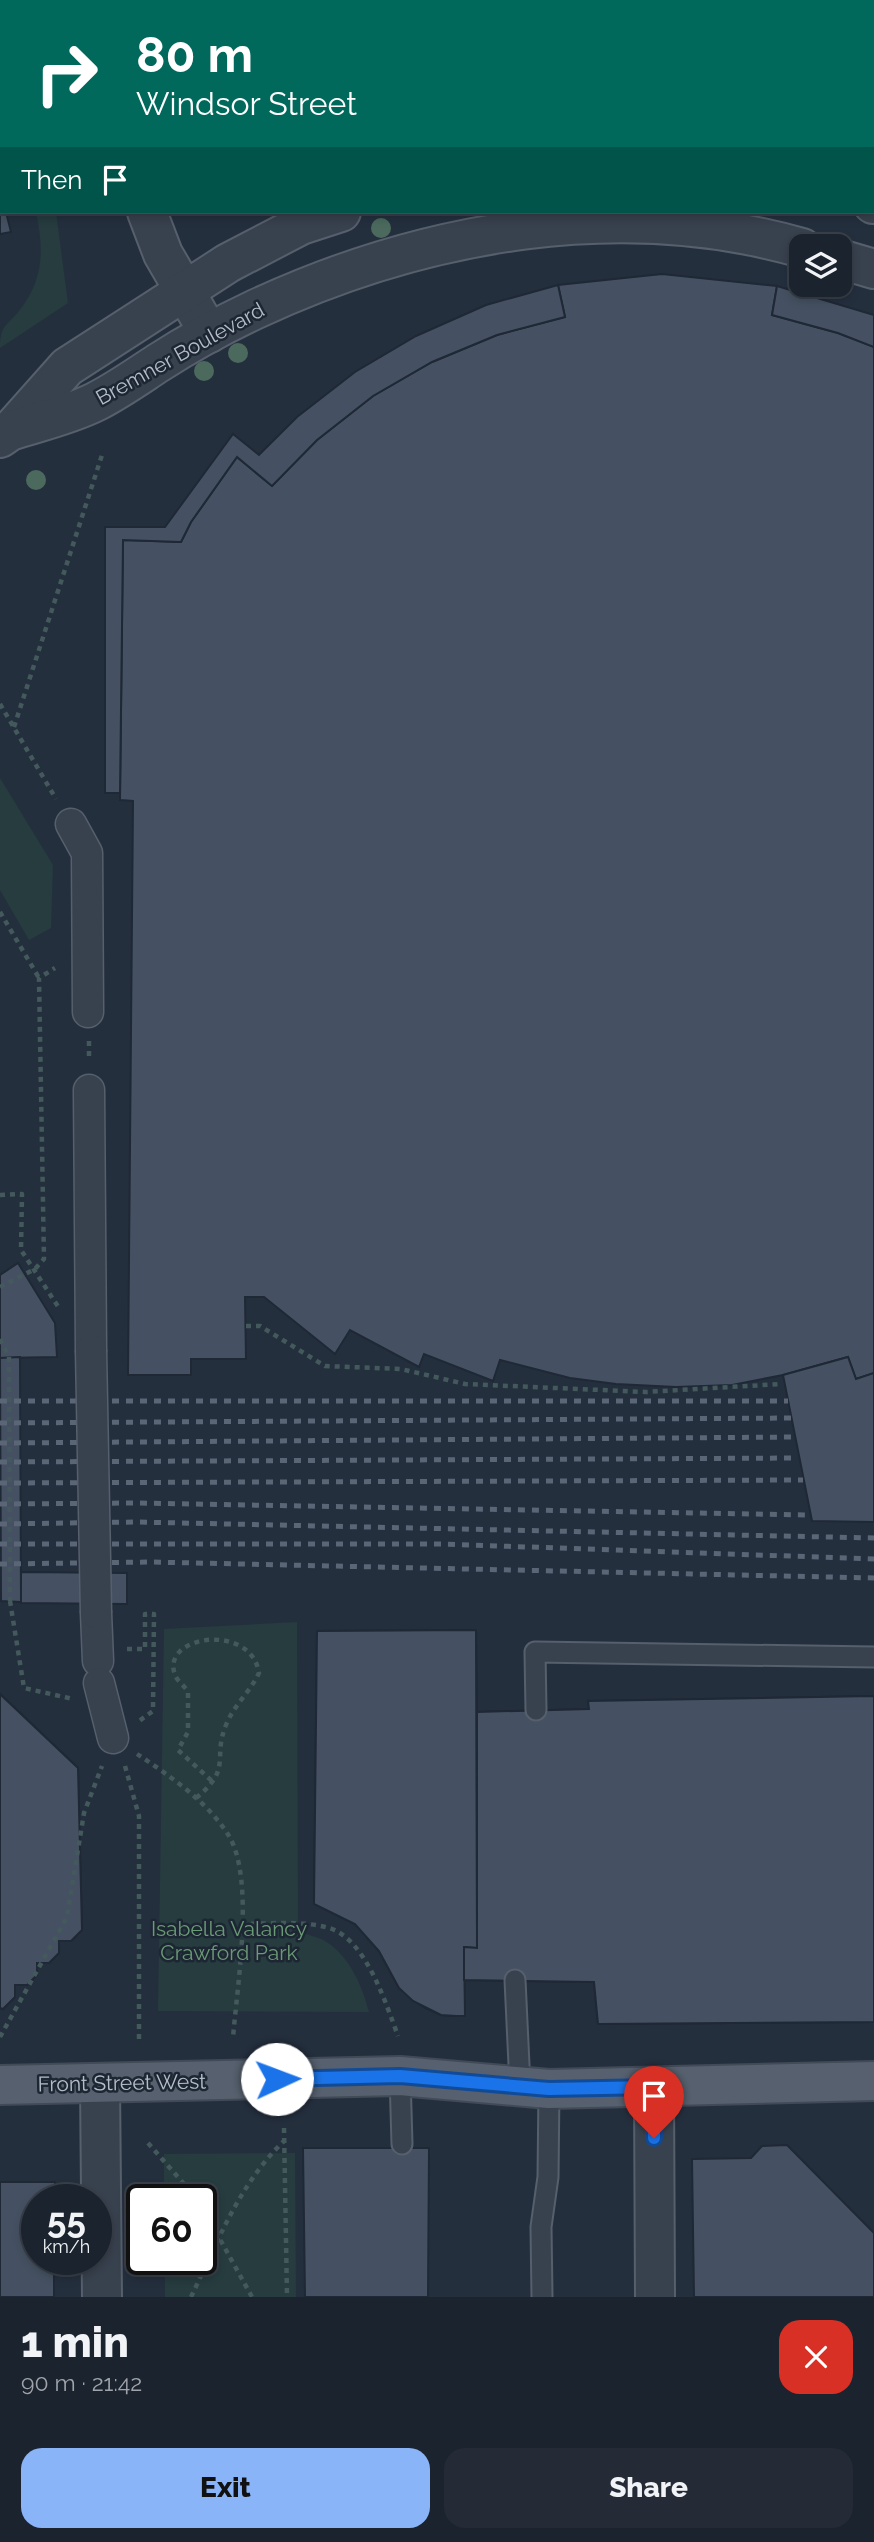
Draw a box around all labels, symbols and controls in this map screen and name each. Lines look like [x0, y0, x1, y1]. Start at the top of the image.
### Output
text: 80 m [136, 26, 253, 83]
icon: right [21, 28, 112, 119]
text: Windsor Street [136, 85, 357, 122]
icon: arrive [96, 161, 134, 199]
text: Then [21, 165, 82, 195]
map controls [789, 234, 852, 297]
button: layers [789, 234, 852, 297]
street label: Bremner Boulevard [91, 297, 268, 410]
park label: Isabella Valancy Crawford Park [151, 1916, 307, 1965]
position arrow [240, 2042, 314, 2116]
pin [624, 2066, 684, 2138]
street label: Front Street West [38, 2069, 206, 2096]
icon: arrive [635, 2077, 673, 2115]
speed limit sign: 60 [126, 2184, 217, 2275]
text: 55 [47, 2200, 86, 2241]
text: km/h [43, 2236, 90, 2257]
text: 1 min [21, 2318, 129, 2367]
button: close [779, 2320, 853, 2394]
text: 90 m · 21:42 [21, 2369, 142, 2396]
button: Exit [21, 2448, 430, 2528]
button: Share [444, 2448, 853, 2528]

